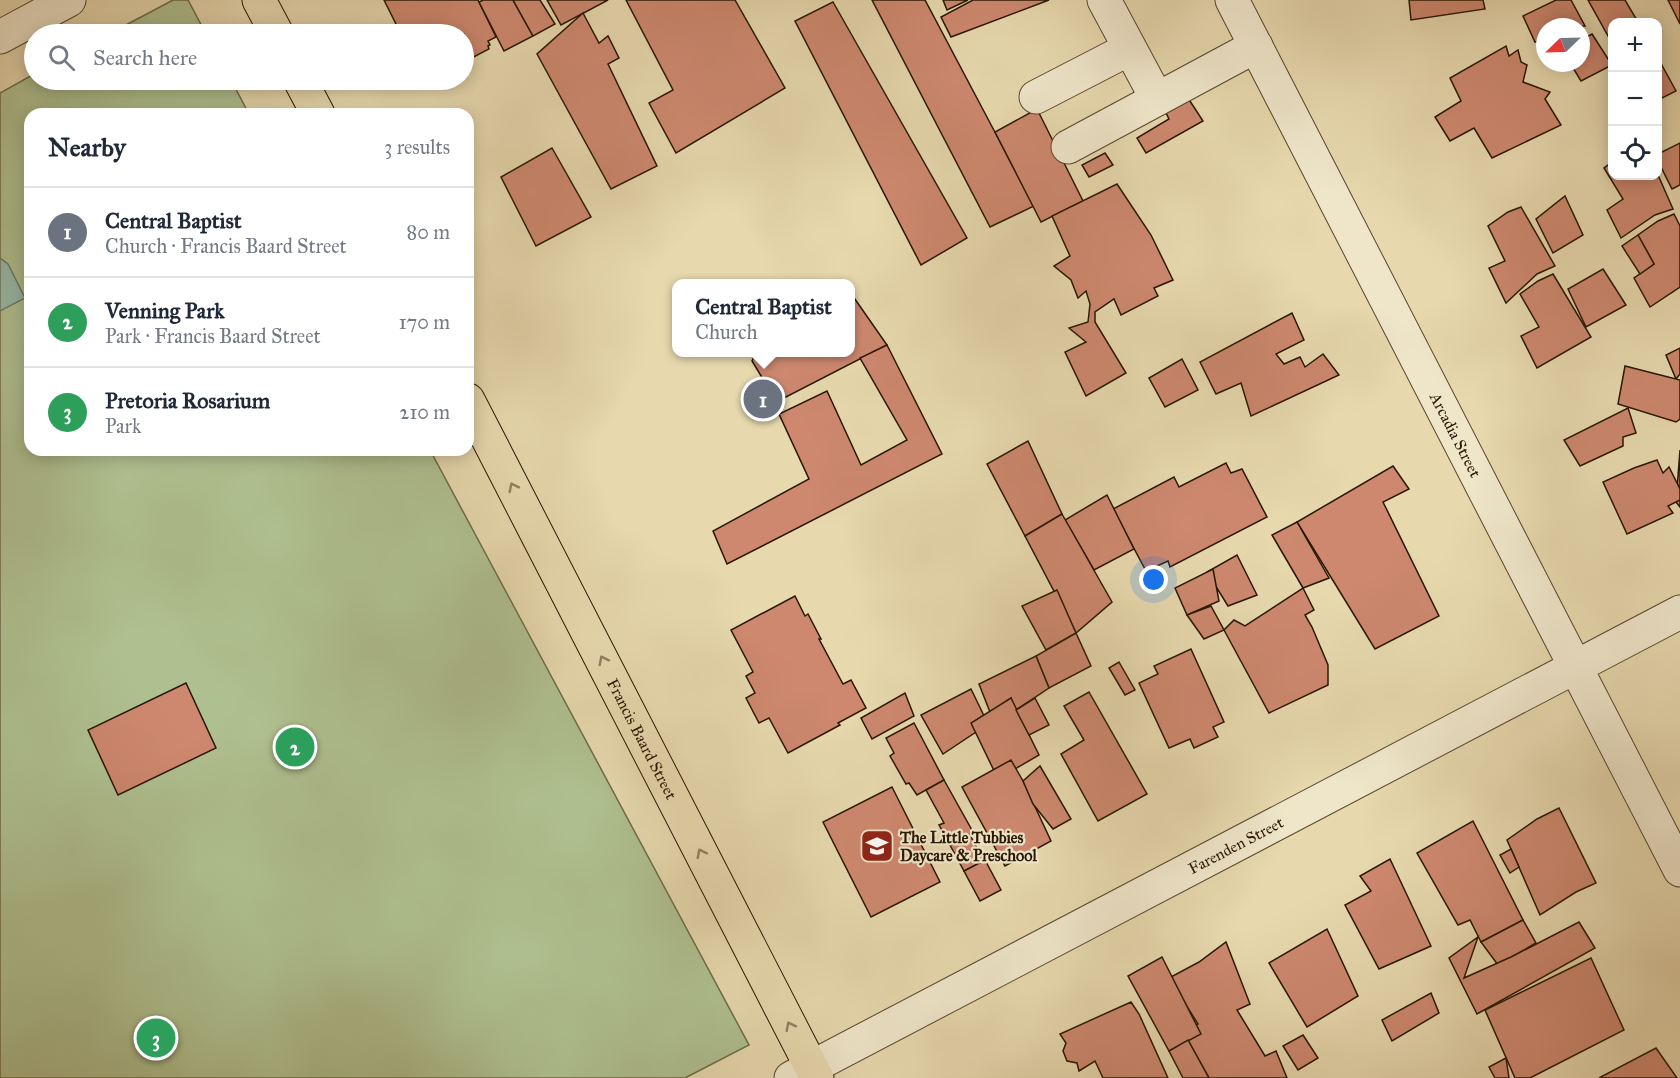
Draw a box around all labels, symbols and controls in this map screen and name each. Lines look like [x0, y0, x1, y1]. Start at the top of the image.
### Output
north arrow [1536, 18, 1590, 72]
map controls [1608, 18, 1662, 180]
button: + [1608, 18, 1662, 72]
search box [24, 24, 474, 90]
icon: search [45, 41, 78, 74]
text: Search here [93, 44, 197, 71]
button: − [1608, 72, 1662, 126]
button: locate [1608, 126, 1662, 180]
text: Nearby [48, 131, 126, 163]
text: 3 results [384, 135, 450, 159]
text: Central Baptist [105, 207, 241, 234]
text: 1 [64, 220, 71, 244]
text: 80 m [407, 220, 450, 244]
text: Church · Francis Baard Street [105, 234, 347, 258]
popup [672, 279, 855, 357]
text: Central Baptist [695, 293, 832, 320]
text: Venning Park [105, 297, 224, 324]
text: 2 [63, 310, 72, 334]
text: 170 m [399, 310, 450, 334]
text: Church [695, 320, 758, 344]
text: Park · Francis Baard Street [105, 324, 321, 348]
pin: 1 [744, 376, 783, 422]
text: Pretoria Rosarium [105, 387, 270, 414]
street label: Arcadia Street [1425, 389, 1485, 481]
text: 3 [64, 400, 72, 424]
text: 210 m [400, 400, 450, 424]
text: Park [105, 414, 141, 438]
one-way arrow [509, 482, 521, 493]
your location [1139, 565, 1168, 594]
one-way arrow [598, 656, 610, 667]
street label: Francis Baard Street [603, 675, 681, 803]
pin: 2 [276, 724, 314, 770]
street label: Farenden Street [1185, 813, 1287, 878]
school or university icon: The Little Tubbies Daycare & Preschool [859, 828, 895, 864]
place label: The Little Tubbies Daycare & Preschool [899, 828, 1037, 866]
one-way arrow [697, 848, 708, 859]
pin: 3 [136, 1016, 176, 1060]
one-way arrow [786, 1022, 797, 1032]

